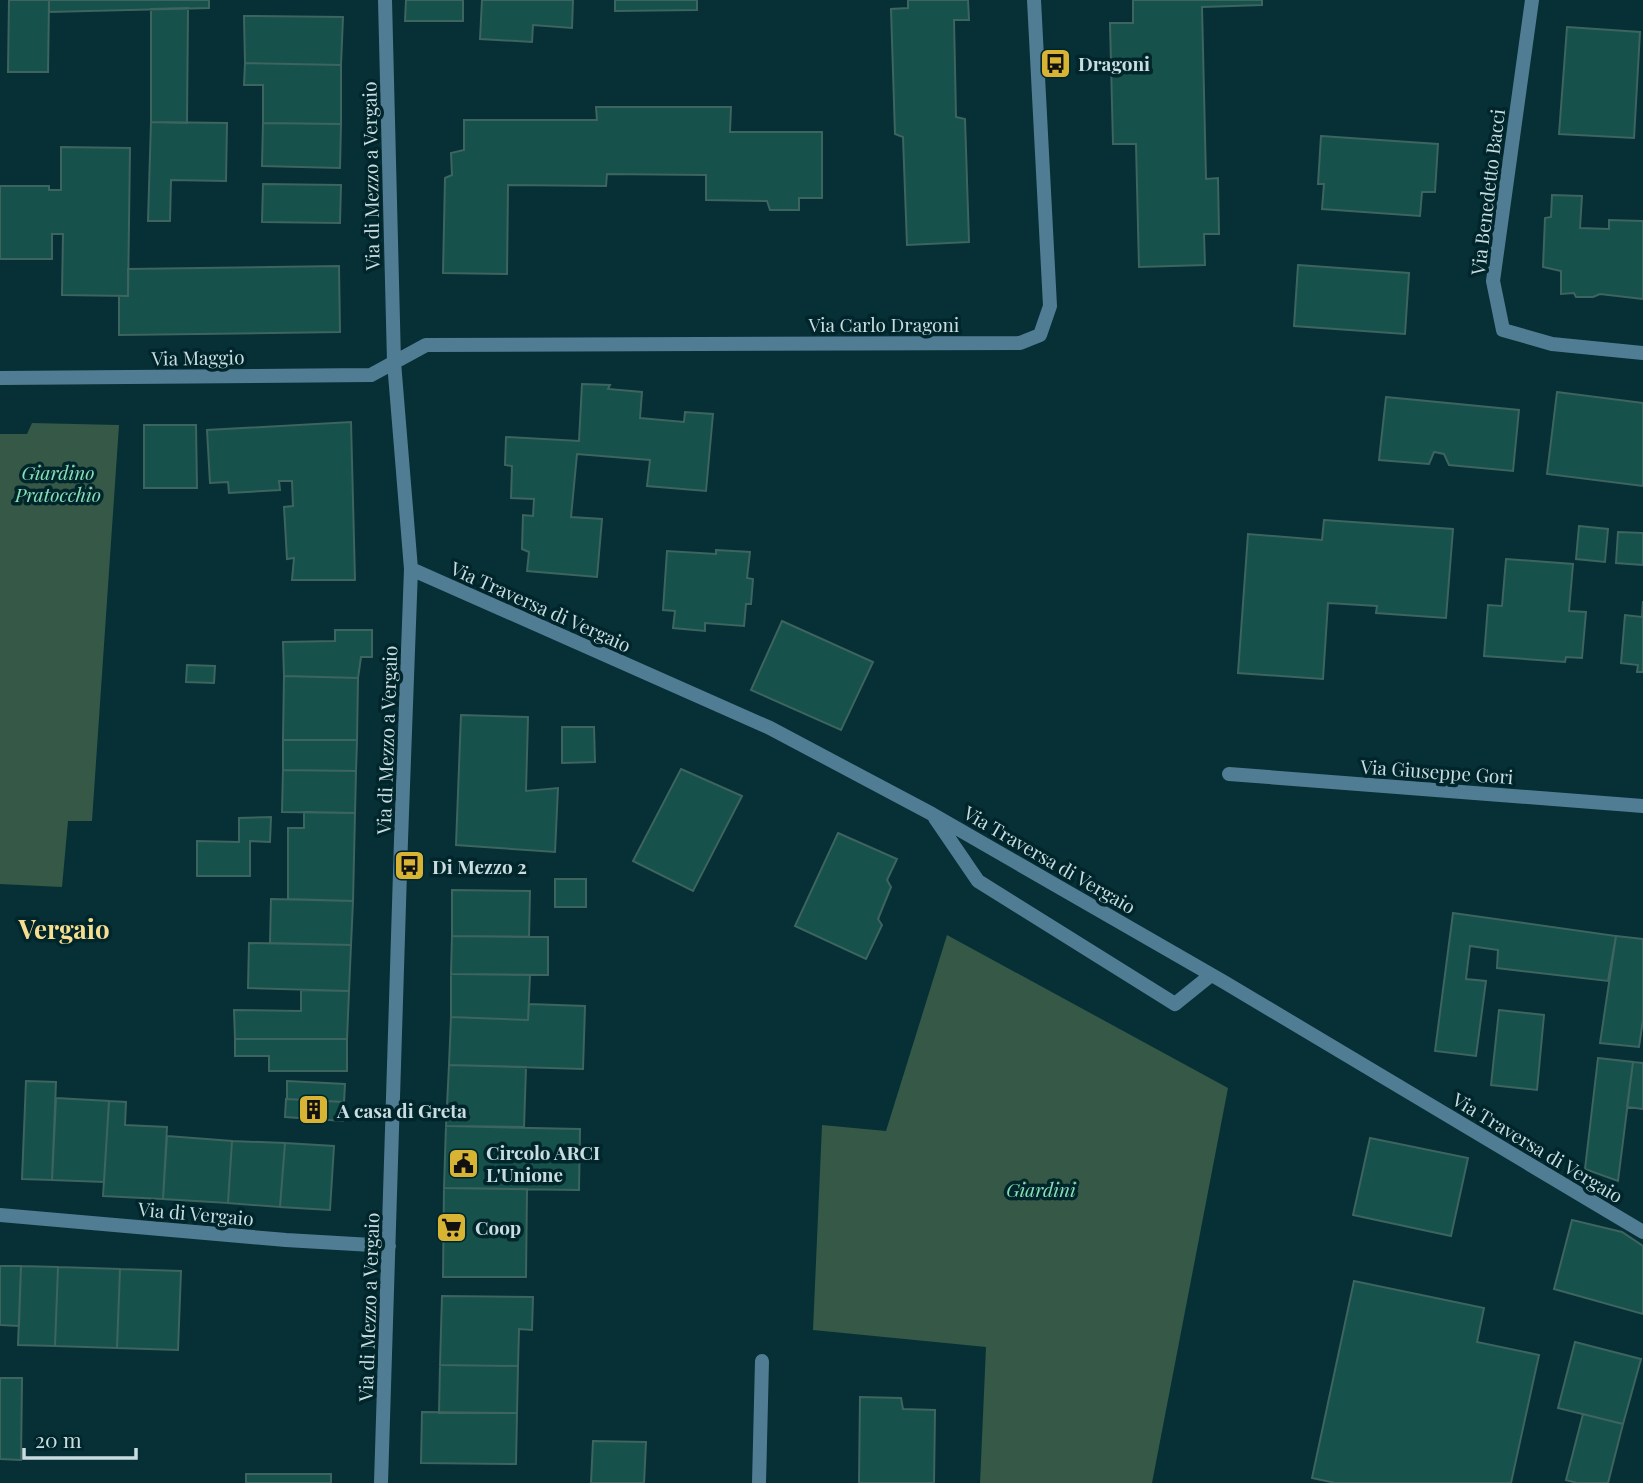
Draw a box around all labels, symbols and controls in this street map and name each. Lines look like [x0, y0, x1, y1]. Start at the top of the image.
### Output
bus stop icon: Dragoni [1038, 46, 1072, 80]
place label: Dragoni [1078, 50, 1150, 76]
street label: Via di Mezzo a Vergaio [355, 81, 385, 272]
street label: Via Benedetto Bacci [1464, 107, 1510, 278]
street label: Via Carlo Dragoni [808, 311, 960, 337]
street label: Via Maggio [150, 343, 245, 371]
park label: Giardino Pratocchio [14, 459, 101, 507]
street label: Via Traversa di Vergaio [446, 554, 635, 657]
street label: Via di Mezzo a Vergaio [370, 645, 402, 836]
street label: Via Giuseppe Gori [1359, 753, 1515, 789]
street label: Via Traversa di Vergaio [958, 799, 1141, 919]
bus stop icon: Di Mezzo 2 [392, 849, 426, 883]
place label: Di Mezzo 2 [432, 853, 527, 879]
district label: Vergaio [17, 911, 110, 946]
street label: Via Traversa di Vergaio [1447, 1085, 1628, 1208]
building icon: A casa di Greta [297, 1093, 331, 1127]
place label: A casa di Greta [336, 1097, 467, 1123]
place label: Circolo ARCI L'Unione [486, 1139, 600, 1187]
public building icon: Circolo ARCI L'Unione [446, 1146, 480, 1180]
park label: Giardini [1006, 1176, 1077, 1202]
street label: Via di Vergaio [136, 1195, 255, 1231]
supermarket icon: Coop [435, 1210, 469, 1244]
street label: Via di Mezzo a Vergaio [352, 1212, 384, 1403]
place label: Coop [475, 1214, 521, 1240]
scale bar [24, 1416, 136, 1460]
text: 20 m [35, 1425, 82, 1453]

